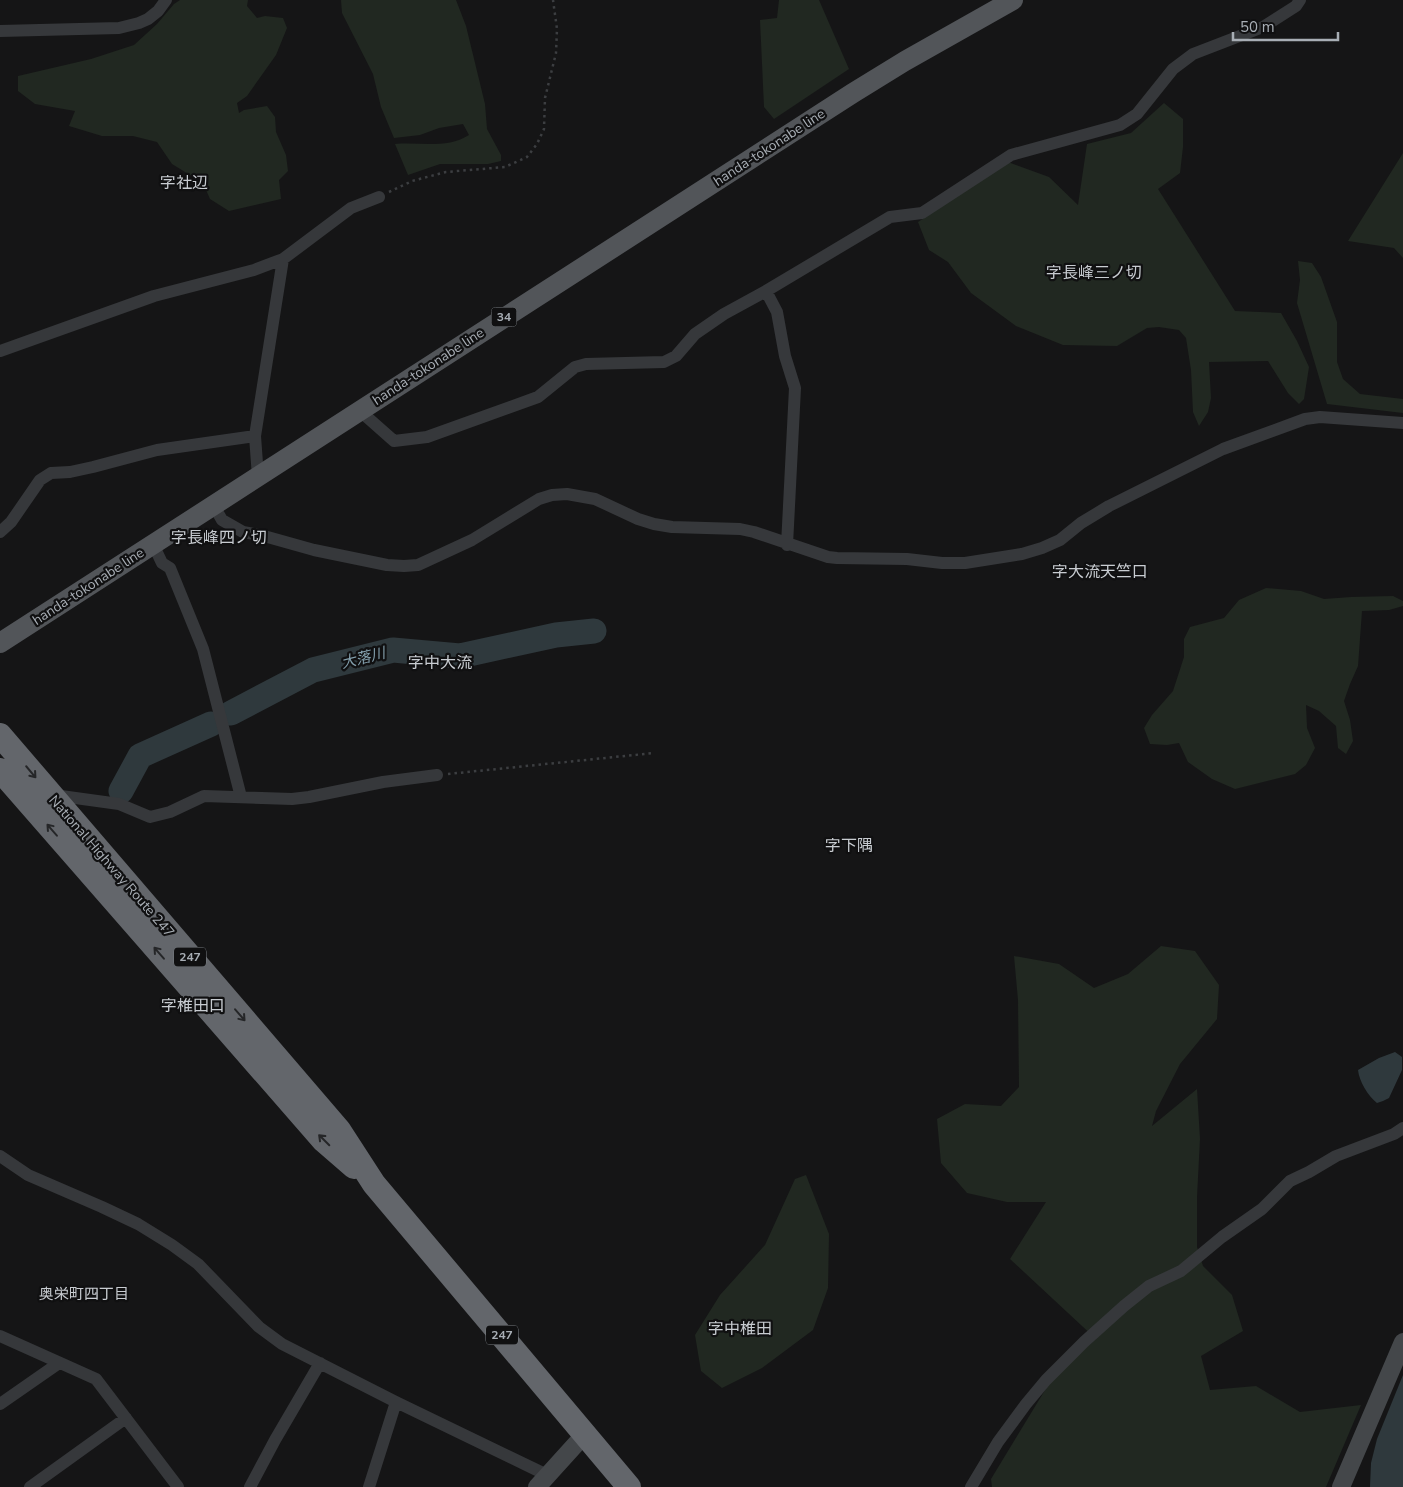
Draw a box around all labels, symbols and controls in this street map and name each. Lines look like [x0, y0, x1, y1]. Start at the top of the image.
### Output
scale bar [1233, 10, 1338, 42]
text: 50 m [1240, 17, 1275, 37]
street label: handa-tokonabe line [710, 104, 829, 191]
district label: 字社辺 [160, 172, 208, 194]
district label: 字長峰三ノ切 [1046, 262, 1142, 284]
road number: 34 [492, 308, 516, 326]
street label: handa-tokonabe line [369, 323, 488, 410]
district label: 字長峰四ノ切 [171, 527, 267, 549]
street label: handa-tokonabe line [29, 543, 148, 630]
district label: 字大流天竺口 [1052, 561, 1148, 583]
water label: 大落川 [339, 642, 389, 673]
district label: 字中大流 [408, 652, 472, 674]
one-way arrow [26, 765, 37, 778]
street label: National Highway Route 247 [45, 791, 179, 941]
one-way arrow [46, 824, 58, 837]
district label: 字下隅 [825, 835, 873, 857]
one-way arrow [153, 946, 165, 959]
road number: 247 [174, 948, 206, 966]
district label: 字椎田口 [161, 995, 225, 1017]
one-way arrow [234, 1008, 246, 1021]
one-way arrow [318, 1134, 330, 1146]
district label: 奥栄町四丁目 [39, 1284, 129, 1304]
district label: 字中椎田 [708, 1318, 772, 1340]
road number: 247 [486, 1326, 518, 1344]

